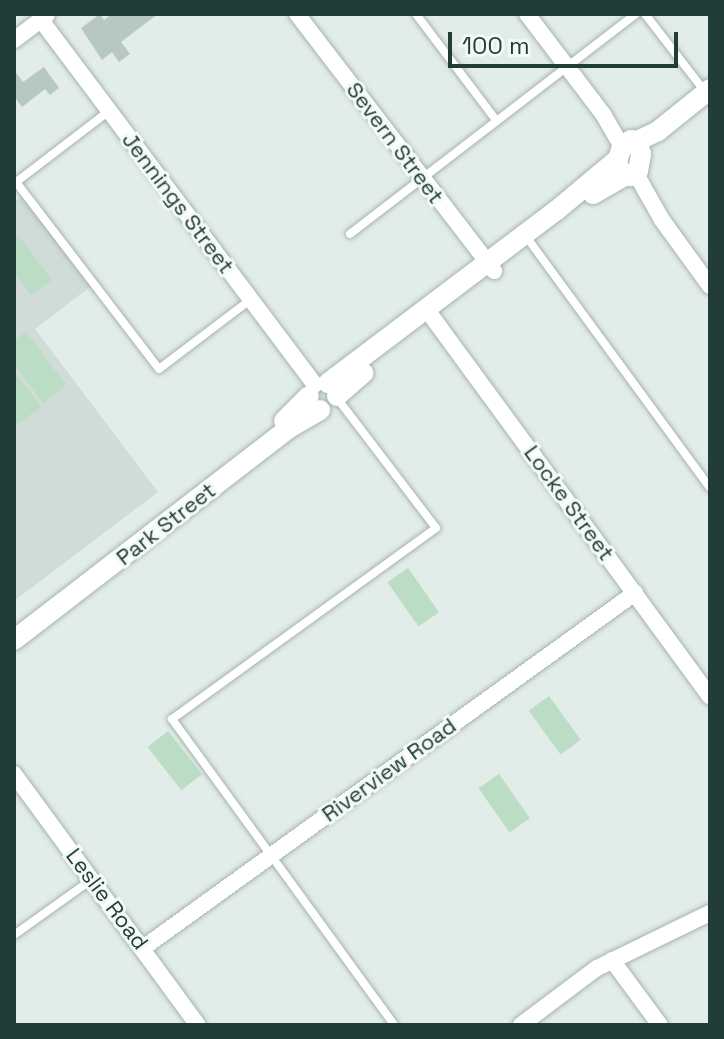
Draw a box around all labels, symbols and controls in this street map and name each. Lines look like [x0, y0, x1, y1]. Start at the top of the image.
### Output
scale bar [452, 16, 682, 66]
text: 100 m [462, 30, 530, 61]
street label: Severn Street [341, 77, 449, 209]
street label: Jennings Street [116, 127, 240, 279]
street label: Locke Street [518, 440, 620, 566]
street label: Park Street [111, 477, 221, 571]
street label: Riverview Road [317, 712, 461, 828]
street label: Leslie Road [60, 843, 154, 955]

